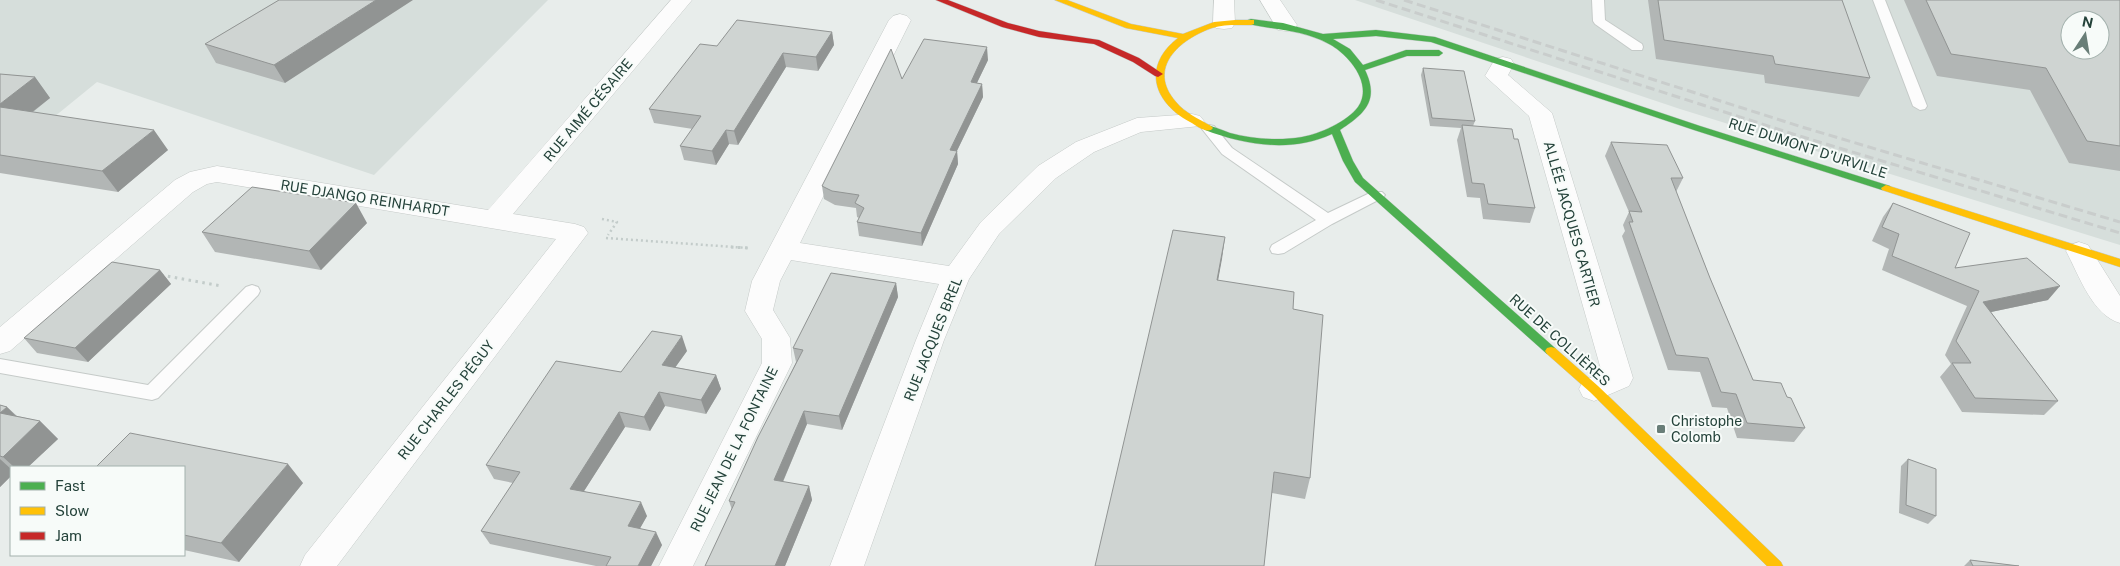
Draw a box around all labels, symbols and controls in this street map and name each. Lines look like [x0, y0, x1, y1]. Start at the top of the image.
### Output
north arrow [2060, 10, 2110, 60]
text: N [2081, 13, 2095, 31]
street label: RUE AIMÉ CÉSAIRE [540, 55, 636, 165]
street label: RUE DUMONT D'URVILLE [1727, 115, 1889, 181]
street label: ALLÉE JACQUES CARTIER [1541, 139, 1604, 309]
street label: RUE DJANGO REINHARDT [280, 177, 450, 219]
street label: RUE JACQUES BREL [901, 275, 965, 403]
street label: RUE DE COLLIÈRES [1507, 290, 1614, 389]
street label: RUE CHARLES PÉGUY [394, 336, 498, 463]
street label: RUE JEAN DE LA FONTAINE [687, 364, 781, 534]
place label: Christophe Colomb [1671, 413, 1742, 445]
marker: Christophe Colomb [1655, 423, 1667, 435]
legend [10, 466, 185, 556]
text: Fast [55, 477, 85, 494]
text: Slow [55, 502, 90, 519]
text: Jam [55, 527, 82, 544]

